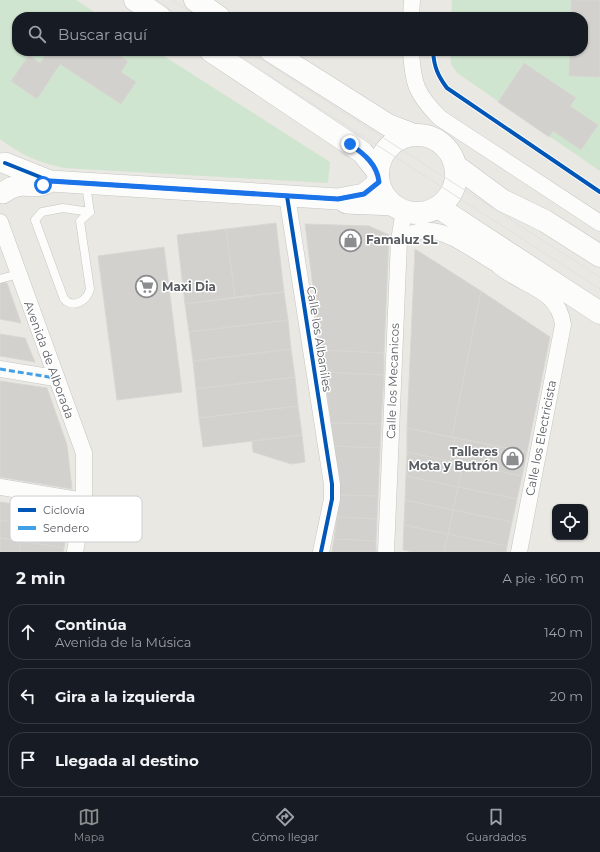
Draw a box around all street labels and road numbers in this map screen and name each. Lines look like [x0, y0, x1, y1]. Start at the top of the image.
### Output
street label: Calle los Albaniles [304, 285, 335, 393]
street label: Avenida de Alborada [21, 299, 78, 421]
street label: Calle los Mecanicos [383, 323, 402, 439]
street label: Calle los Electricista [522, 379, 559, 497]

